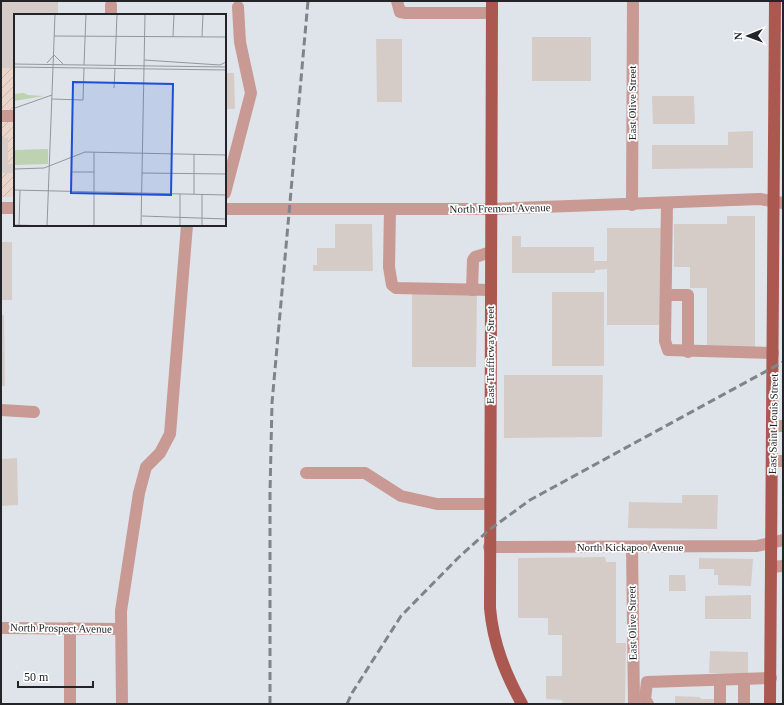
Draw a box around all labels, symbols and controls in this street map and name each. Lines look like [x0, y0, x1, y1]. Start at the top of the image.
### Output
inset map [14, 14, 226, 226]
north arrow [728, 16, 768, 56]
text: N [732, 32, 744, 40]
street label: East Olive Street [626, 66, 638, 140]
street label: North Fremont Avenue [449, 201, 551, 215]
street label: East Trafficway Street [484, 306, 496, 404]
street label: East Saint Louis Street [766, 374, 780, 474]
street label: North Kickapoo Avenue [577, 541, 683, 553]
street label: East Olive Street [625, 586, 639, 660]
street label: North Prospect Avenue [10, 621, 112, 635]
scale bar [18, 663, 93, 689]
text: 50 m [24, 670, 49, 684]

